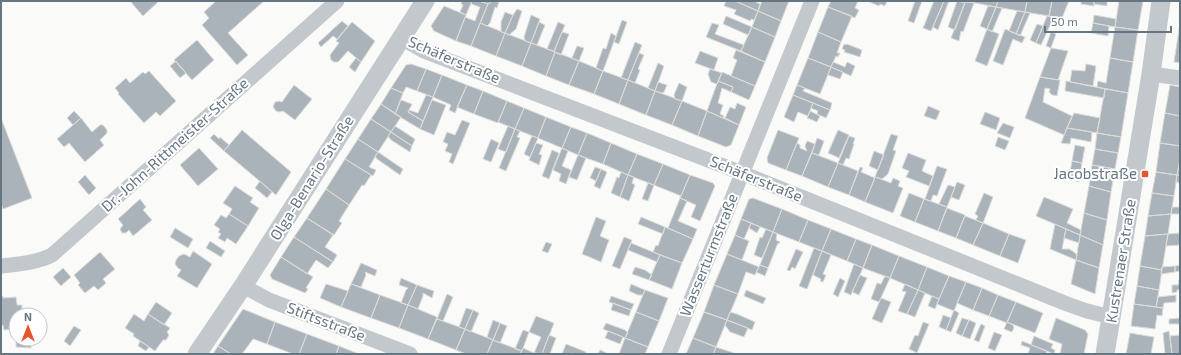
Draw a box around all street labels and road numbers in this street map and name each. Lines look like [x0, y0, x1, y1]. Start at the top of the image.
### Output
street label: Schäferstraße [406, 32, 503, 87]
street label: Dr.-John-Rittmeister-Straße [97, 73, 252, 215]
street label: Olga-Benario-Straße [266, 112, 357, 243]
street label: Schäferstraße [708, 151, 805, 205]
street label: Wasserturmstraße [675, 191, 741, 319]
street label: Kustrenaer Straße [1101, 198, 1139, 324]
street label: Stiftsstraße [285, 298, 368, 344]

